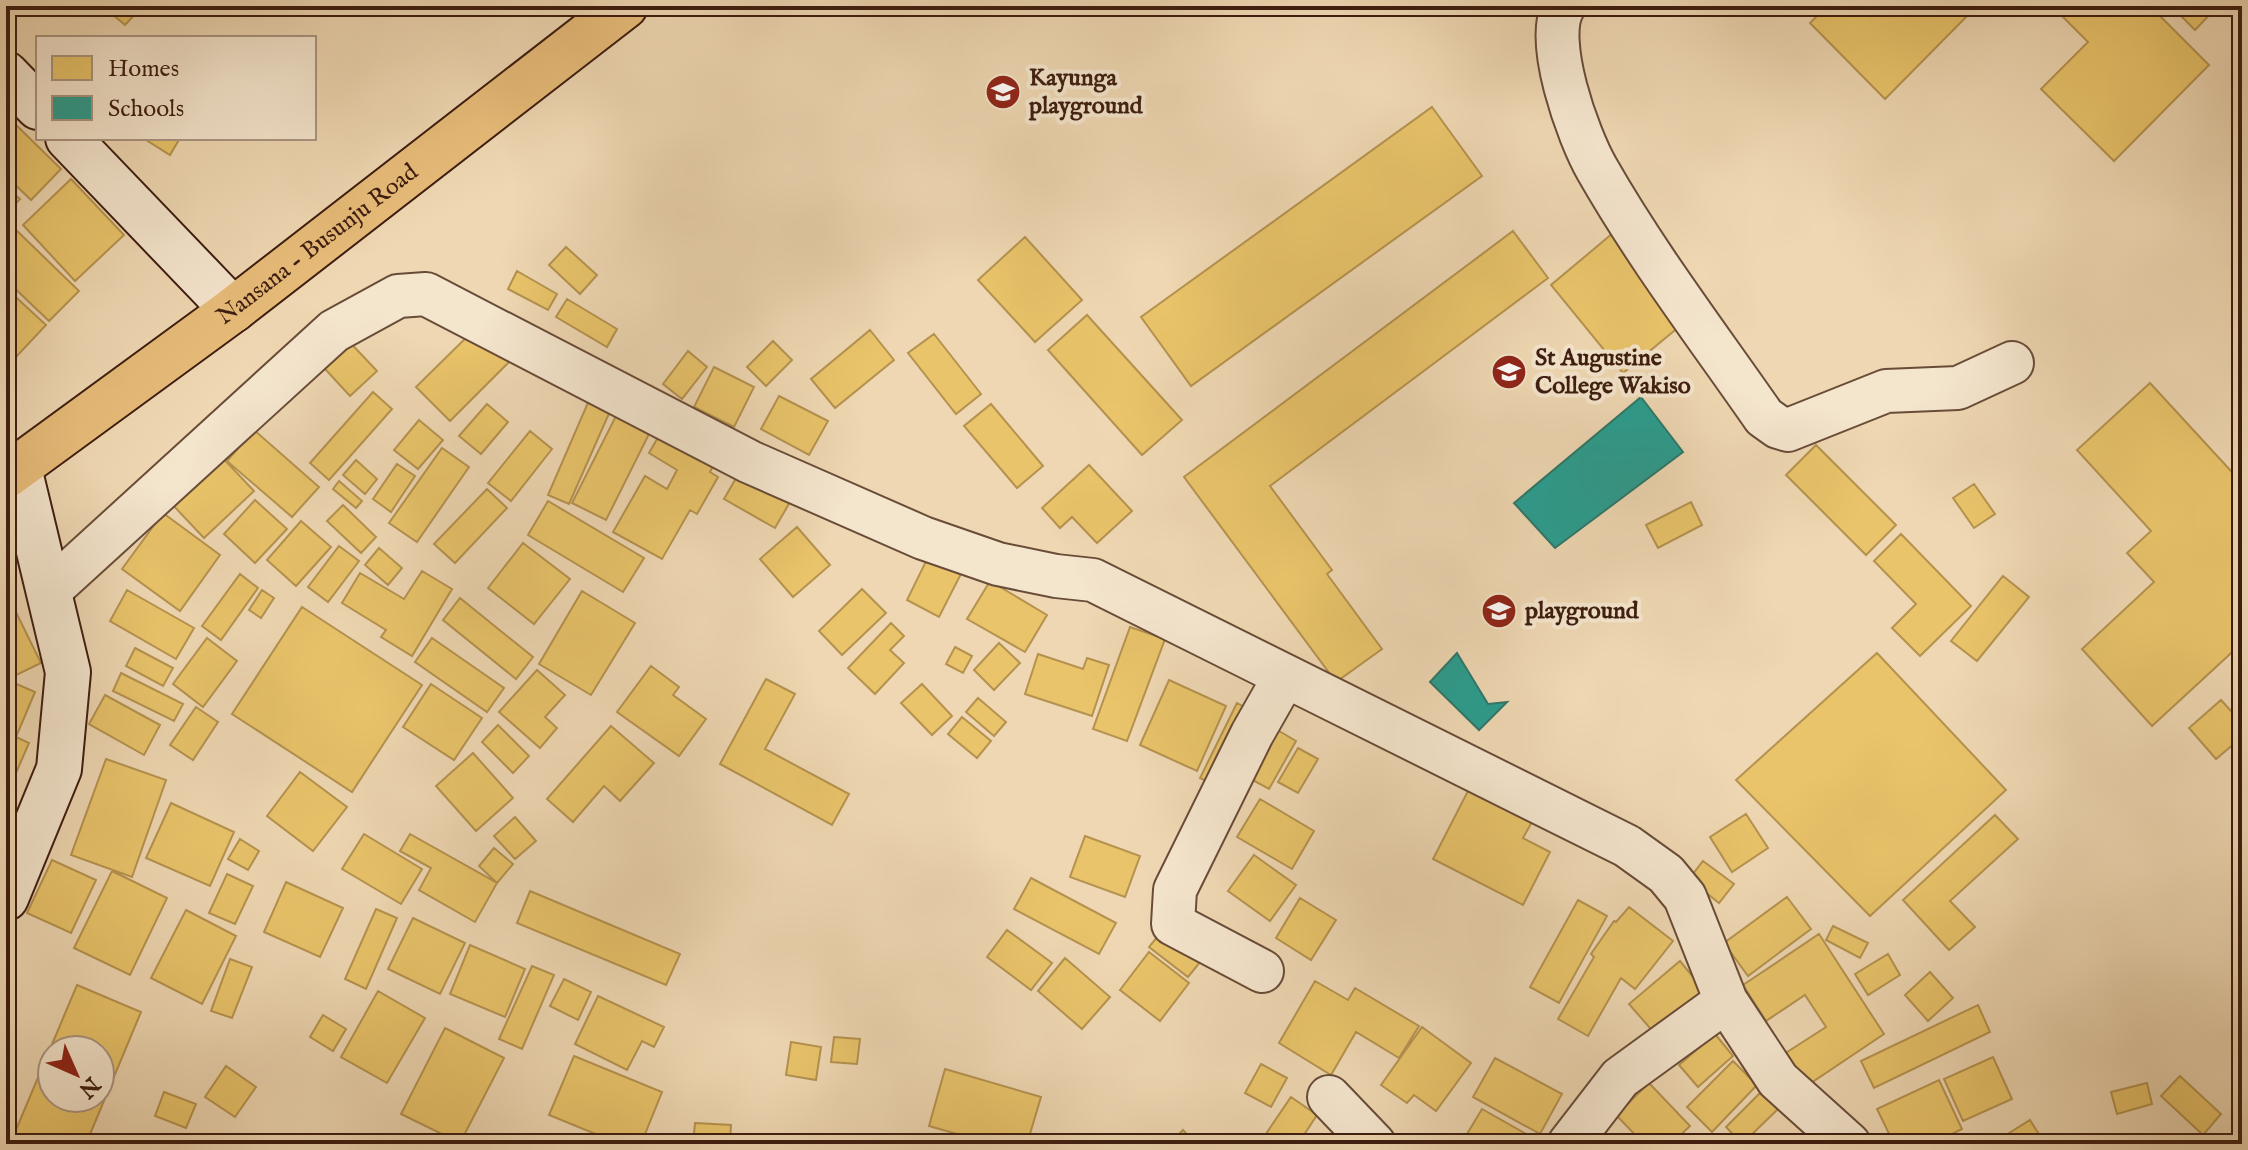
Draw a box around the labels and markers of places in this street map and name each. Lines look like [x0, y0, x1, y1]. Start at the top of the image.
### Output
place label: Kayunga playground [1028, 63, 1144, 122]
school or university icon: Kayunga playground [984, 73, 1022, 111]
place label: St Augustine College Wakiso [1535, 343, 1691, 402]
school or university icon: St Augustine College Wakiso [1490, 353, 1528, 391]
school or university icon: playground [1480, 592, 1518, 630]
place label: playground [1524, 596, 1640, 627]

